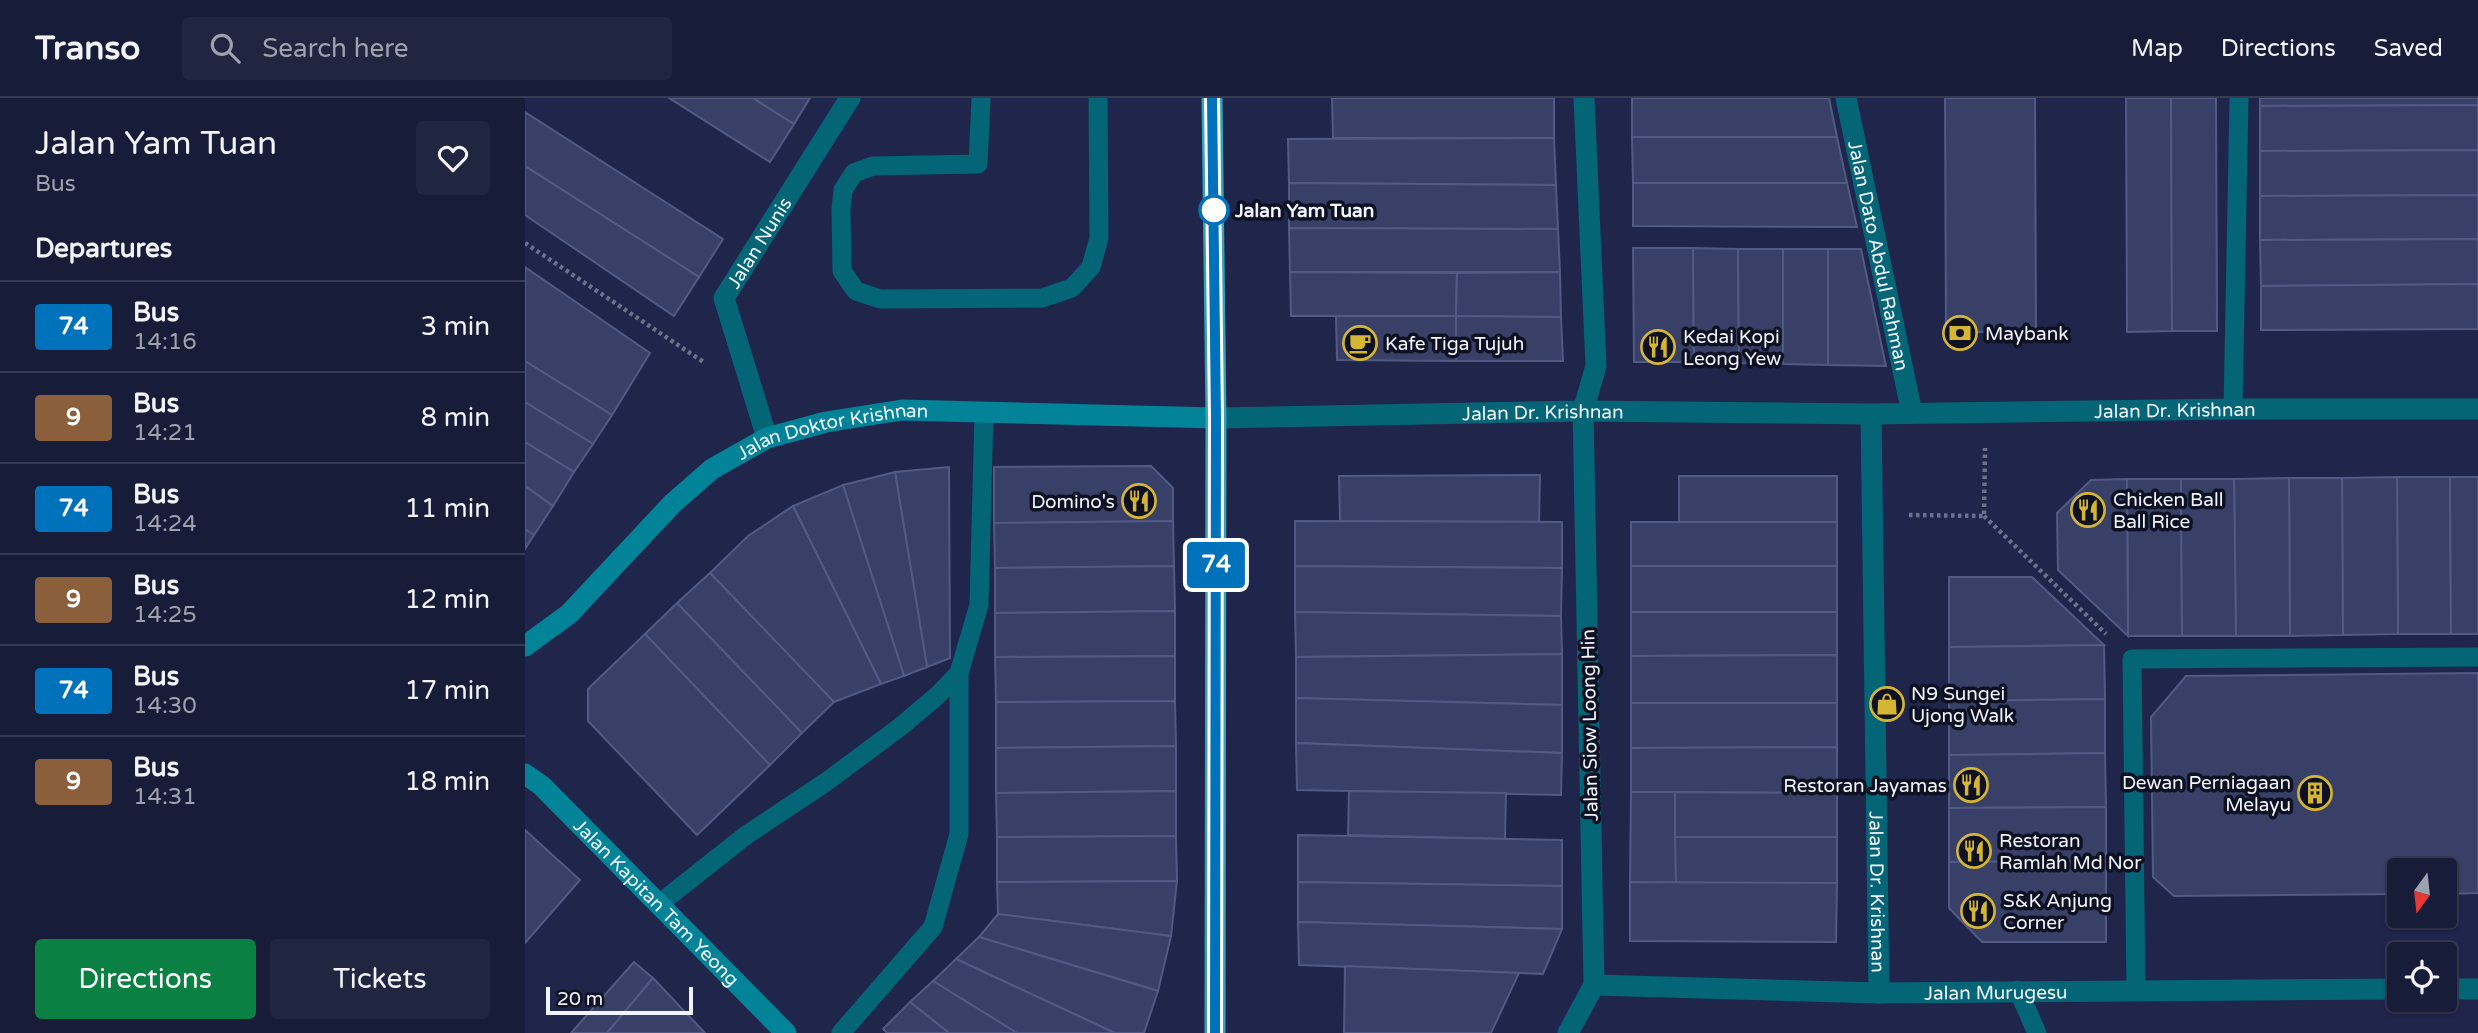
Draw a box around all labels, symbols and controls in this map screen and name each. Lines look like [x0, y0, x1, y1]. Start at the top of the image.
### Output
search box [182, 17, 672, 80]
text: Transo [35, 29, 140, 68]
icon: search [206, 29, 244, 67]
text: Search here [262, 33, 409, 64]
text: Map [2131, 34, 2183, 63]
text: Directions [2221, 34, 2336, 63]
text: Saved [2374, 34, 2443, 63]
button: heart [416, 121, 490, 195]
text: Jalan Yam Tuan [35, 124, 277, 163]
street label: Jalan Dato Abdul Rahman [1843, 139, 1913, 373]
text: Bus [35, 170, 76, 198]
street label: Jalan Nunis [723, 193, 797, 293]
marker: Jalan Yam Tuan [1199, 195, 1229, 225]
place label: Jalan Yam Tuan [1234, 200, 1374, 222]
text: Departures [35, 233, 172, 264]
text: Bus [133, 297, 179, 328]
text: 3 min [421, 311, 490, 342]
text: 74 [58, 312, 89, 341]
bank icon: Maybank [1941, 314, 1979, 352]
place label: Maybank [1985, 323, 2069, 345]
cafe icon: Kafe Tiga Tujuh [1341, 324, 1379, 362]
place label: Kedai Kopi Leong Yew [1683, 326, 1781, 370]
text: 14:16 [133, 328, 197, 356]
restaurant icon: Kedai Kopi Leong Yew [1639, 328, 1677, 366]
place label: Kafe Tiga Tujuh [1385, 333, 1524, 355]
text: Bus [133, 388, 179, 419]
street label: Jalan Doktor Krishnan [733, 399, 929, 465]
street label: Jalan Dr. Krishnan [2094, 399, 2256, 423]
street label: Jalan Dr. Krishnan [1462, 401, 1624, 425]
text: 8 min [421, 402, 490, 433]
text: 9 [66, 403, 81, 432]
text: 14:21 [133, 419, 197, 447]
text: Bus [133, 479, 179, 510]
restaurant icon: Domino's [1120, 482, 1158, 520]
place label: Chicken Ball Ball Rice [2113, 489, 2223, 533]
place label: Domino's [1031, 491, 1115, 513]
restaurant icon: Chicken Ball Ball Rice [2069, 491, 2107, 529]
text: 11 min [404, 493, 490, 524]
text: 74 [58, 494, 89, 523]
text: 14:24 [133, 510, 197, 538]
line badge: 74 [1185, 542, 1247, 588]
text: 74 [1201, 550, 1231, 579]
text: Bus [133, 570, 179, 601]
text: 12 min [404, 584, 490, 615]
text: 9 [66, 585, 81, 614]
text: 14:25 [133, 601, 197, 629]
street label: Jalan Siow Loong Hin [1577, 629, 1603, 821]
text: Bus [133, 661, 179, 692]
text: 17 min [404, 675, 490, 706]
text: 74 [58, 676, 89, 705]
place label: N9 Sungei Ujong Walk [1911, 683, 2014, 727]
shop icon: N9 Sungei Ujong Walk [1868, 685, 1906, 723]
text: 14:30 [133, 692, 197, 720]
text: Bus [133, 752, 179, 783]
text: 18 min [404, 766, 490, 797]
restaurant icon: Restoran Jayamas [1952, 766, 1990, 804]
text: 9 [66, 767, 81, 796]
place label: Dewan Perniagaan Melayu [2122, 772, 2291, 816]
building icon: Dewan Perniagaan Melayu [2296, 774, 2334, 812]
place label: Restoran Jayamas [1783, 775, 1947, 797]
text: 14:31 [133, 783, 197, 811]
street label: Jalan Dr. Krishnan [1864, 811, 1889, 973]
street label: Jalan Kapitan Tam Yeong [569, 815, 743, 991]
place label: Restoran Ramlah Md Nor [1999, 830, 2142, 874]
restaurant icon: Restoran Ramlah Md Nor [1955, 832, 1993, 870]
north arrow [2387, 858, 2457, 928]
map controls [2387, 858, 2457, 1012]
place label: S&K Anjung Corner [2003, 890, 2112, 934]
restaurant icon: S&K Anjung Corner [1959, 892, 1997, 930]
button: Directions [35, 939, 256, 1019]
button: Tickets [270, 939, 490, 1019]
button: locate [2387, 942, 2457, 1012]
street label: Jalan Murugesu [1924, 982, 2068, 1005]
scale bar [546, 984, 693, 1016]
text: 20 m [557, 988, 603, 1010]

